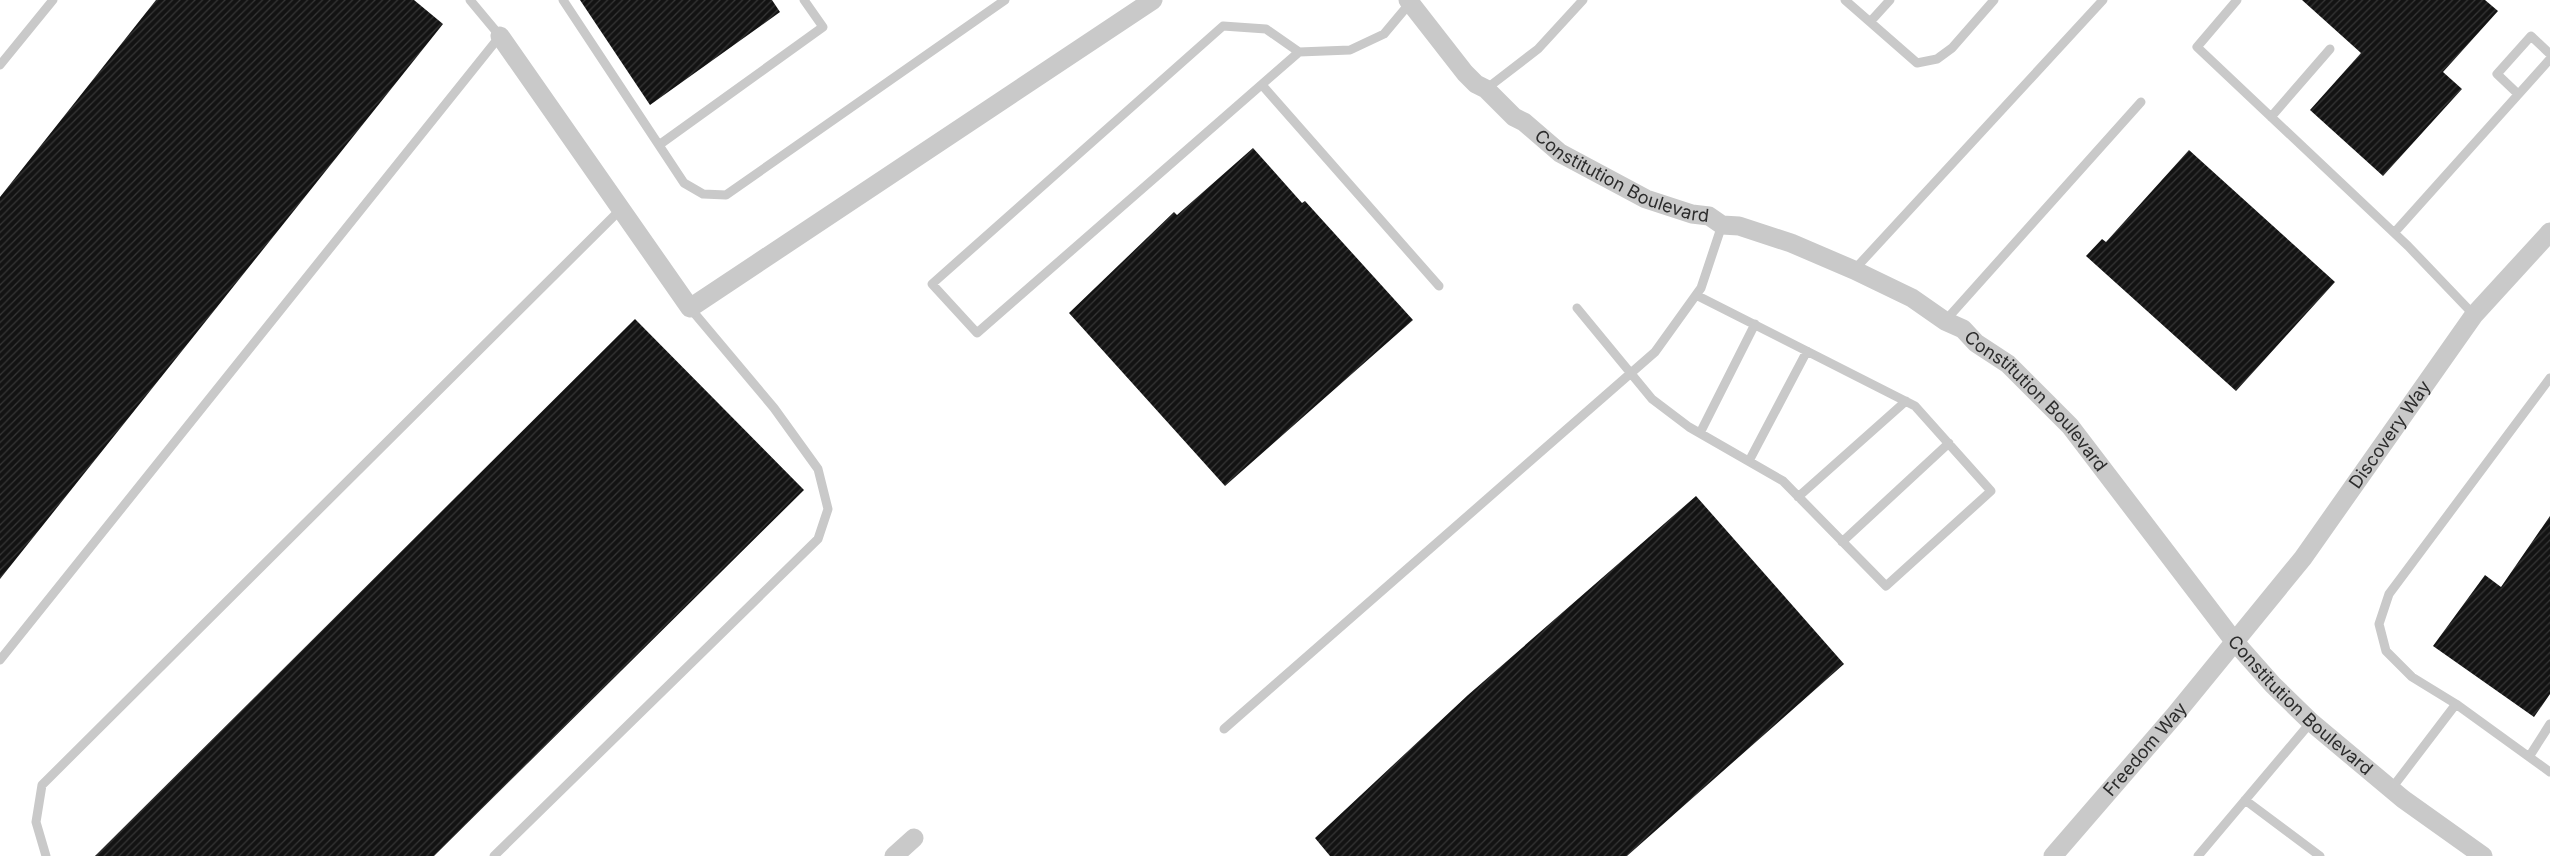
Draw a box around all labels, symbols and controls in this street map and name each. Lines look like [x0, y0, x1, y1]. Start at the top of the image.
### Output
street label: Constitution Boulevard [1531, 125, 1710, 226]
street label: Constitution Boulevard [1960, 326, 2112, 475]
street label: Discovery Way [2344, 376, 2435, 492]
street label: Constitution Boulevard [2224, 631, 2377, 779]
street label: Freedom Way [2099, 698, 2191, 800]

